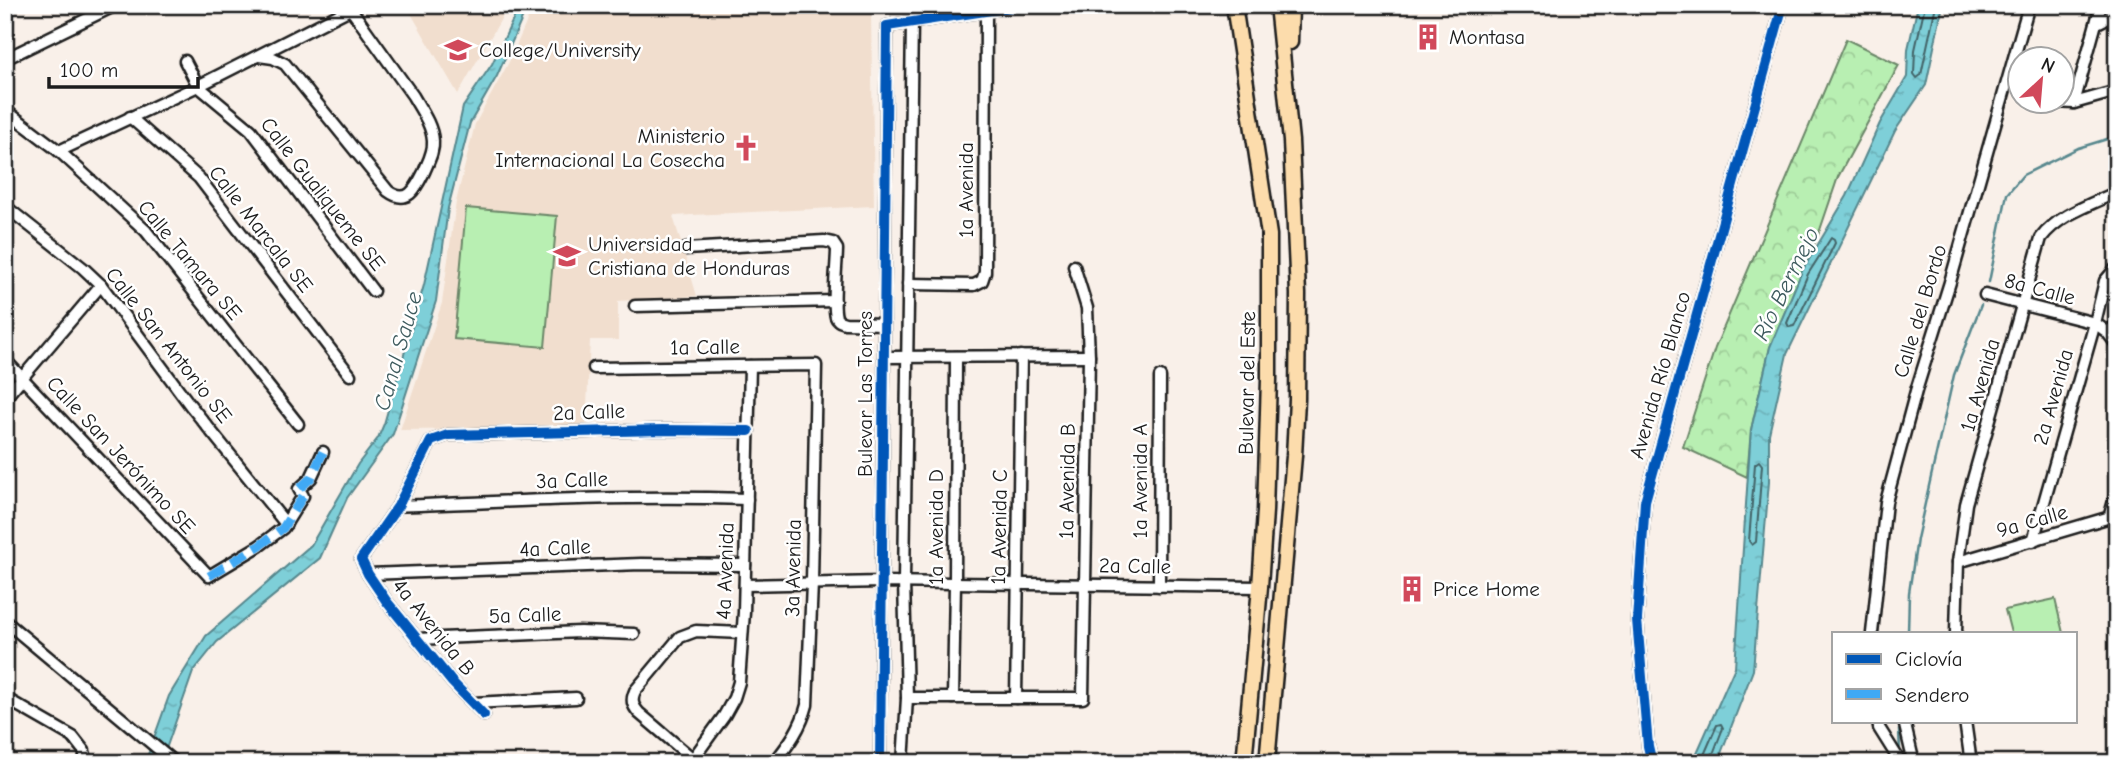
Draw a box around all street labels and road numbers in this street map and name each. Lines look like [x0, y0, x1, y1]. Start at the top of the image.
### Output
street label: Calle Gualiqueme SE [256, 113, 390, 275]
street label: 1a Avenida [954, 142, 978, 238]
street label: Calle Marcala SE [204, 161, 318, 297]
street label: Calle Tamara SE [133, 195, 247, 325]
street label: Calle del Bordo [1888, 242, 1952, 380]
street label: Calle San Antonio SE [101, 263, 237, 427]
street label: 8a Calle [2002, 268, 2078, 310]
street label: Avenida Río Blanco [1625, 288, 1695, 462]
street label: Bulevar Las Torres [853, 311, 877, 477]
street label: Bulevar del Este [1234, 311, 1260, 455]
street label: 1a Calle [670, 334, 740, 360]
street label: 1a Avenida [1955, 336, 2005, 434]
street label: 2a Avenida [2028, 346, 2078, 448]
street label: Calle San Jerónimo SE [42, 371, 200, 539]
street label: 2a Calle [552, 399, 626, 425]
street label: 1a Avenida B [1054, 423, 1080, 539]
street label: 1a Avenida A [1128, 424, 1152, 538]
street label: 3a Calle [536, 467, 608, 493]
street label: 1a Avenida D [924, 469, 948, 585]
street label: 1a Avenida C [986, 469, 1012, 585]
street label: 9a Calle [1994, 499, 2070, 543]
street label: 3a Avenida [780, 519, 806, 617]
street label: 4a Avenida [711, 522, 739, 620]
street label: 4a Calle [519, 534, 591, 562]
street label: 2a Calle [1099, 553, 1171, 579]
street label: 4a Avenida B [388, 574, 480, 680]
street label: 5a Calle [488, 602, 562, 628]

